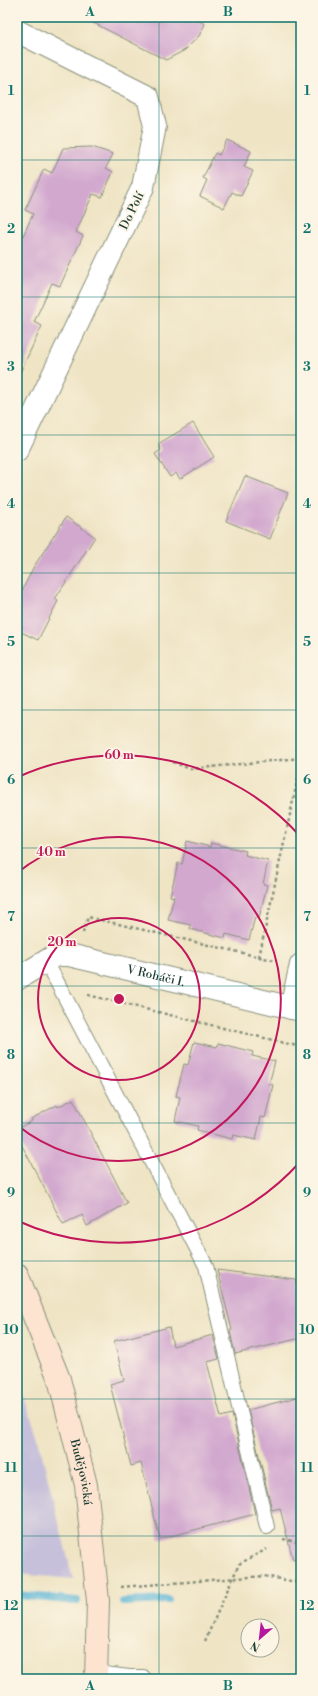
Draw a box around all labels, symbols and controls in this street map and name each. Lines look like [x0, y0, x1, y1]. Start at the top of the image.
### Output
text: A [84, 4, 95, 20]
text: B [223, 4, 233, 20]
text: 1 [8, 83, 15, 99]
text: 1 [304, 83, 311, 99]
street label: Do Polí [116, 189, 148, 232]
text: 2 [7, 221, 15, 237]
text: 2 [303, 221, 311, 237]
text: 3 [7, 359, 15, 375]
text: 3 [303, 359, 311, 375]
text: 4 [7, 496, 16, 512]
text: 4 [303, 496, 312, 512]
text: 5 [7, 634, 15, 650]
text: 5 [303, 634, 311, 650]
text: 60 m [104, 748, 134, 763]
text: 6 [7, 772, 15, 788]
text: 6 [303, 772, 311, 788]
text: 40 m [36, 845, 66, 860]
text: 7 [7, 909, 15, 925]
text: 7 [303, 909, 311, 925]
text: 20 m [47, 935, 77, 950]
street label: V Roháči I. [124, 961, 187, 990]
centre of rings [112, 992, 126, 1006]
text: 8 [7, 1047, 15, 1063]
text: 8 [303, 1047, 311, 1063]
text: 9 [7, 1185, 15, 1201]
text: 9 [303, 1185, 311, 1201]
text: 10 [3, 1322, 19, 1338]
text: 10 [299, 1322, 315, 1338]
street label: Budějovická [67, 1436, 96, 1507]
text: 11 [5, 1460, 18, 1476]
text: 11 [301, 1460, 314, 1476]
text: 12 [4, 1598, 18, 1614]
text: 12 [300, 1598, 314, 1614]
north arrow [240, 1618, 280, 1658]
text: N [248, 1638, 263, 1654]
text: A [84, 1678, 95, 1694]
text: B [223, 1678, 233, 1694]

